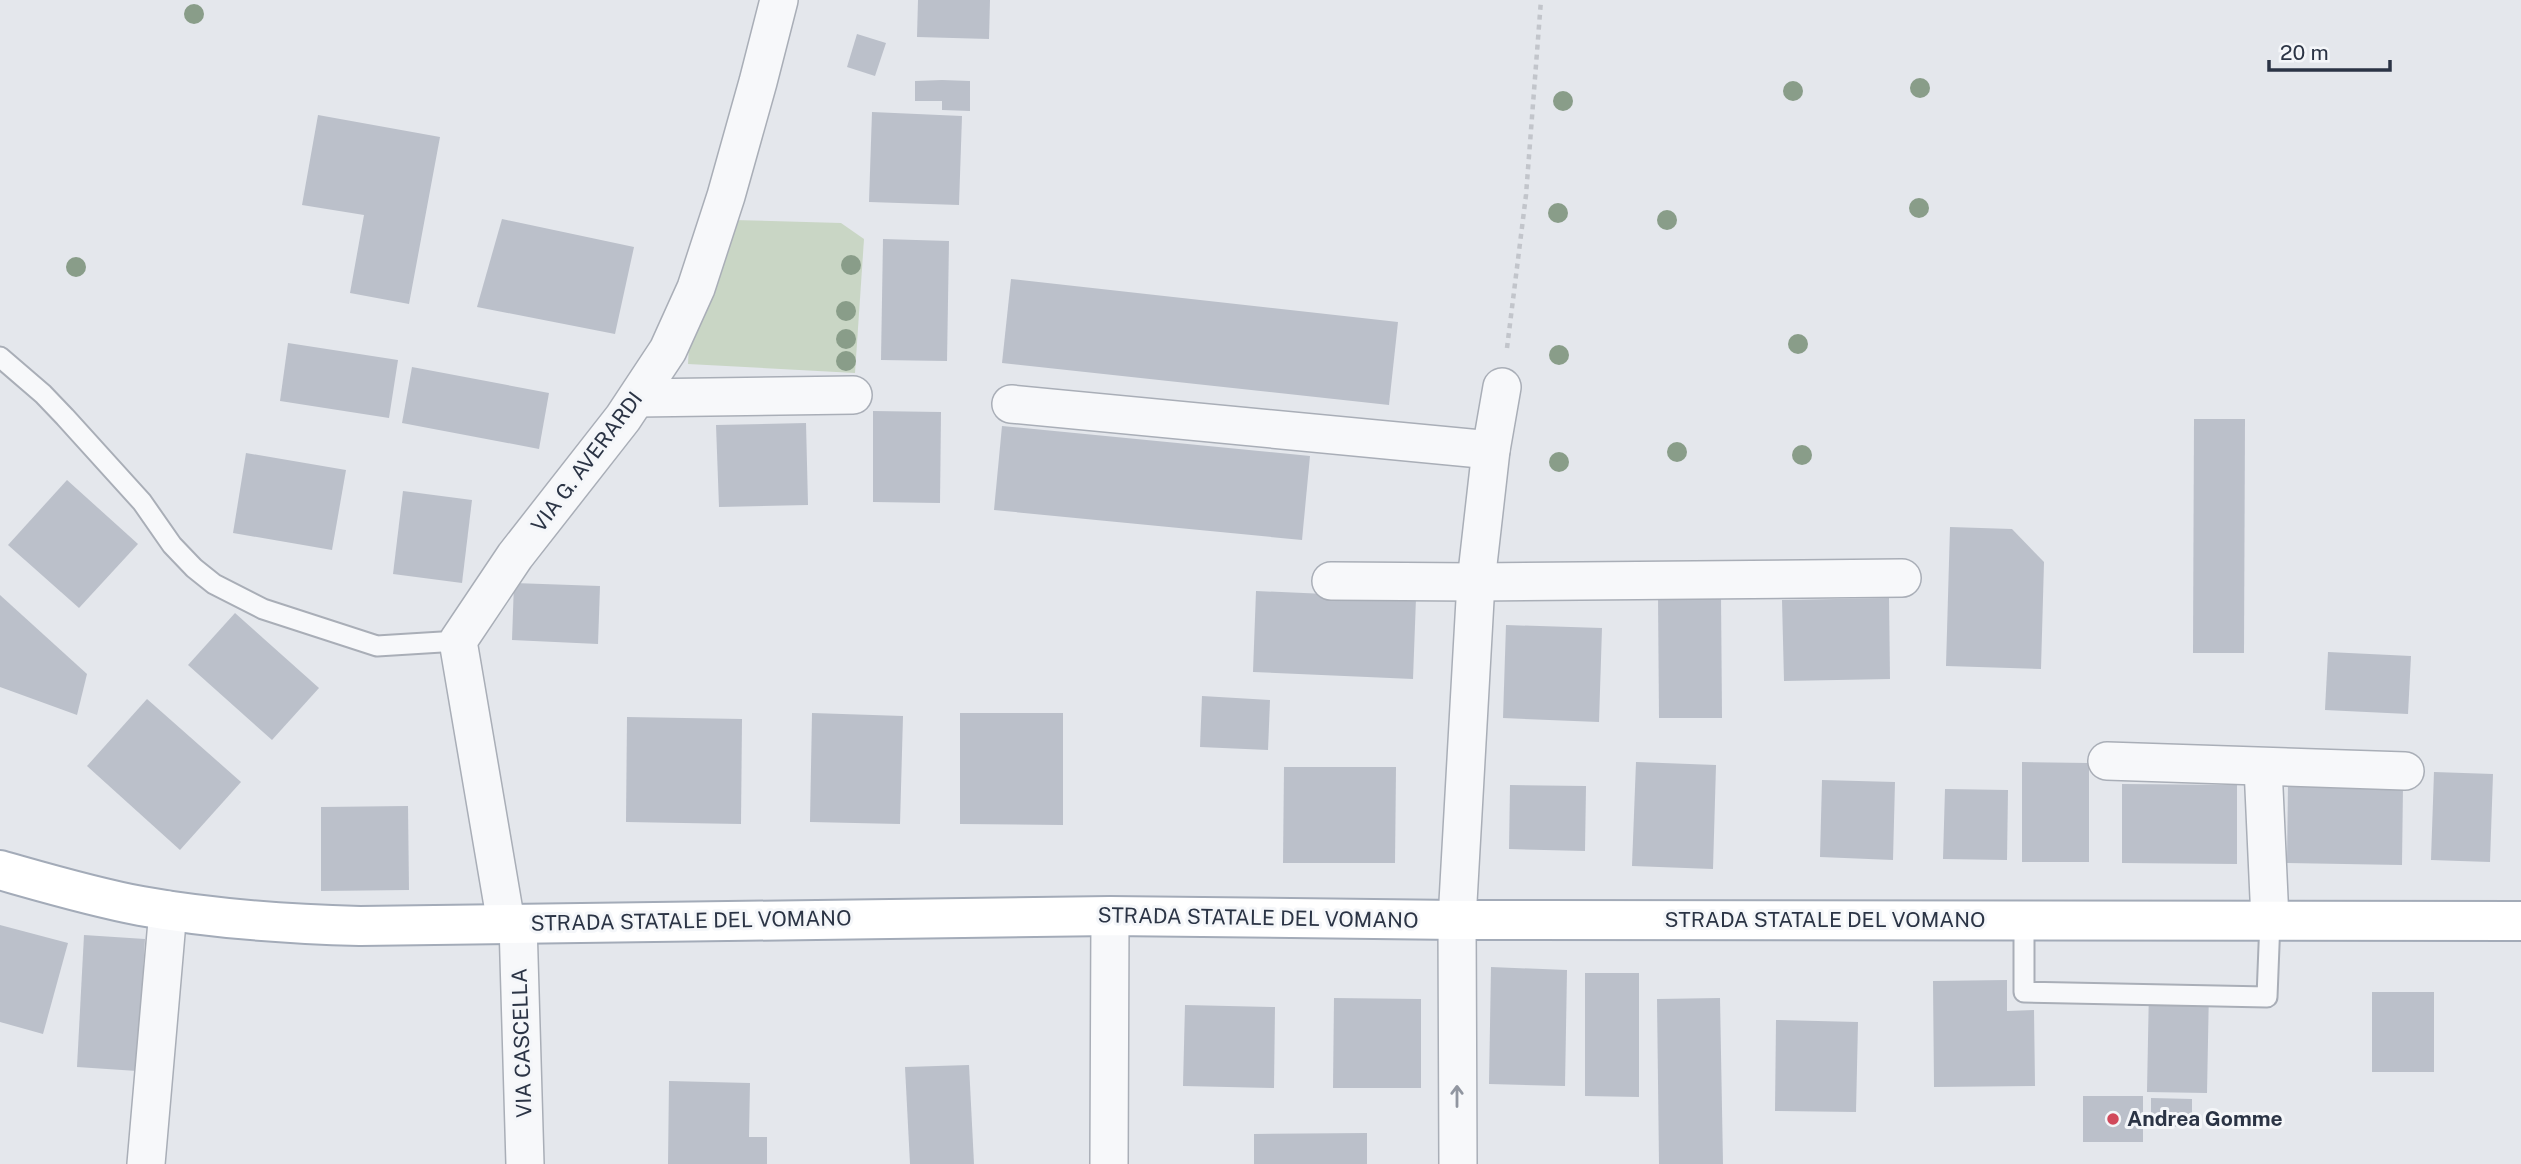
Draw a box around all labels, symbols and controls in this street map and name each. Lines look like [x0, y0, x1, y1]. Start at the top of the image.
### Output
scale bar [2269, 28, 2390, 72]
text: 20 m [2280, 40, 2329, 65]
street label: VIA G. AVERARDI [526, 387, 647, 537]
street label: STRADA STATALE DEL VOMANO [1097, 902, 1419, 933]
street label: STRADA STATALE DEL VOMANO [530, 905, 852, 936]
street label: STRADA STATALE DEL VOMANO [1665, 907, 1985, 932]
street label: VIA CASCELLA [506, 968, 537, 1118]
one-way arrow [1450, 1085, 1464, 1108]
place label: Andrea Gomme [2127, 1106, 2283, 1131]
marker: Andrea Gomme [2105, 1111, 2121, 1127]

